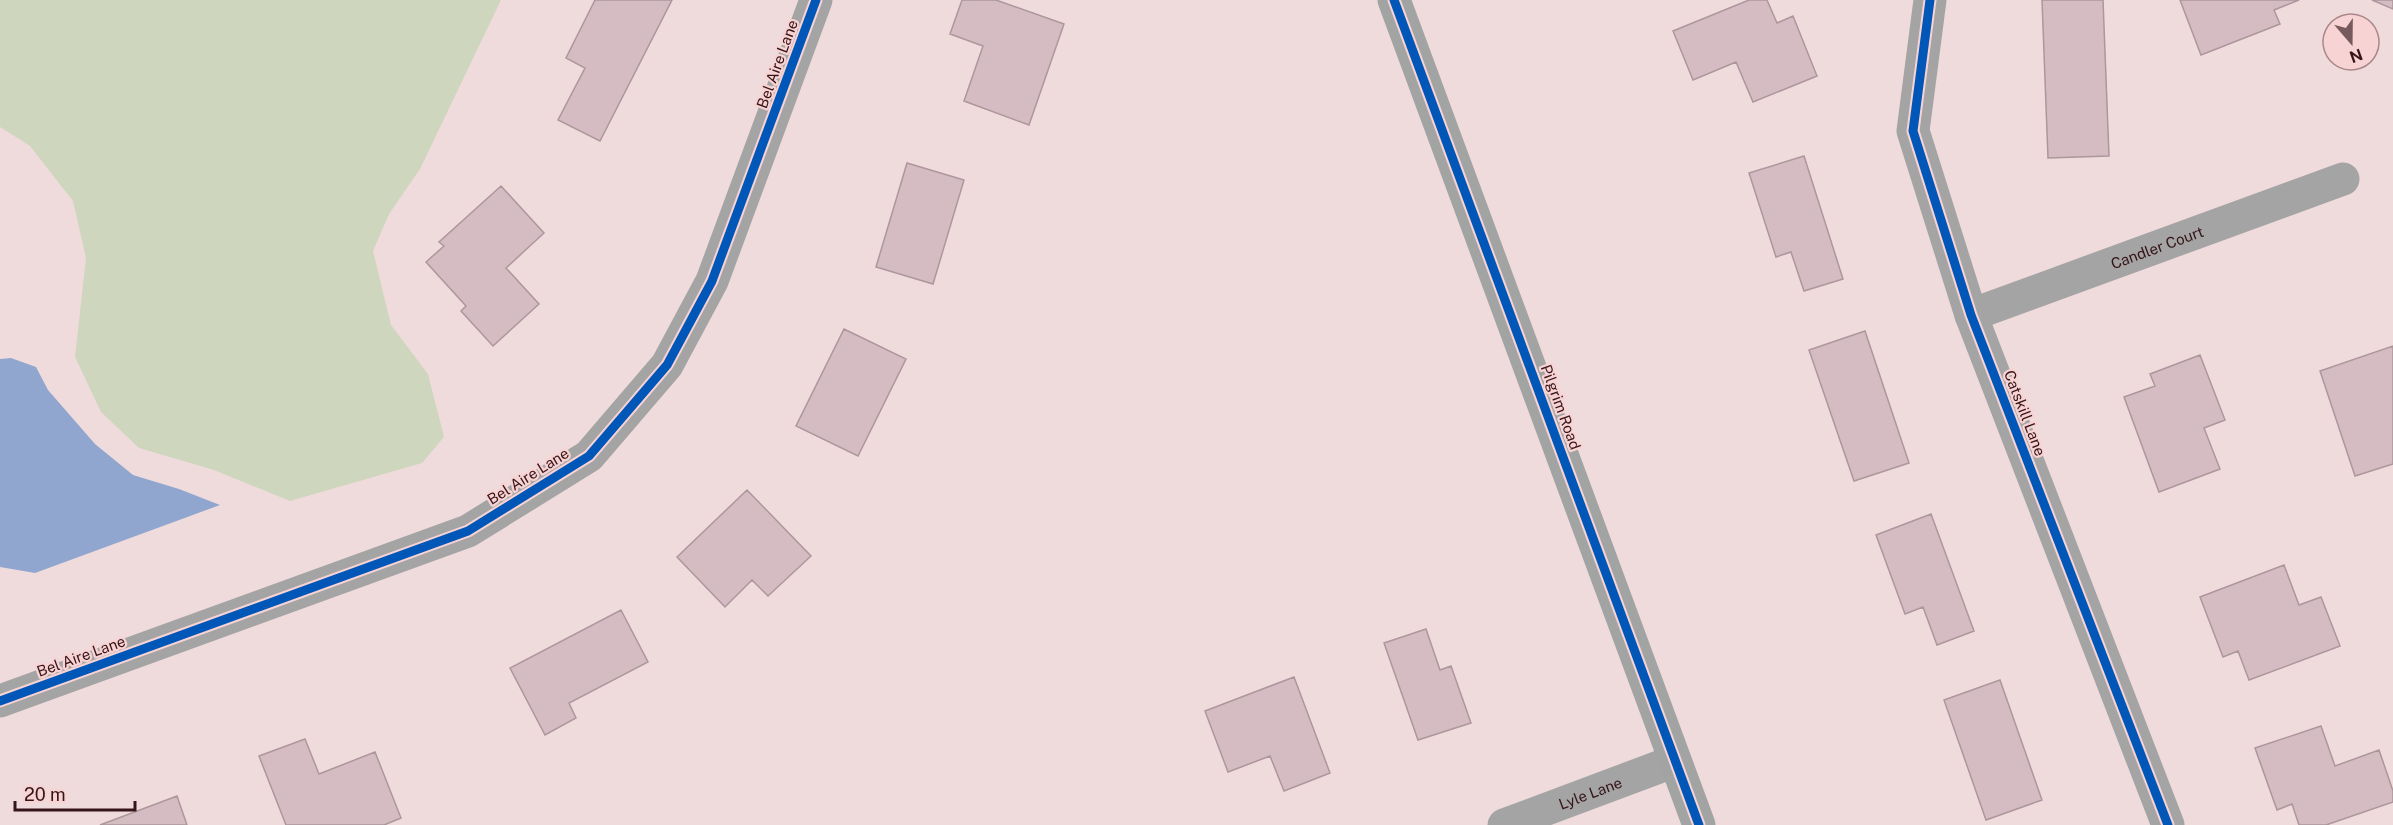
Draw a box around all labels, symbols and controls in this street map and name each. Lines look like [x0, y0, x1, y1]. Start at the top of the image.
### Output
north arrow [2321, 12, 2381, 72]
street label: Bel Aire Lane [753, 17, 801, 111]
text: N [2347, 45, 2365, 67]
street label: Candler Court [2108, 222, 2206, 272]
street label: Pilgrim Road [1538, 362, 1584, 452]
street label: Catskill Lane [2001, 368, 2049, 458]
street label: Bel Aire Lane [484, 444, 572, 508]
street label: Bel Aire Lane [34, 632, 128, 680]
street label: Lyle Lane [1556, 773, 1624, 812]
scale bar [15, 774, 135, 812]
text: 20 m [24, 784, 66, 805]

